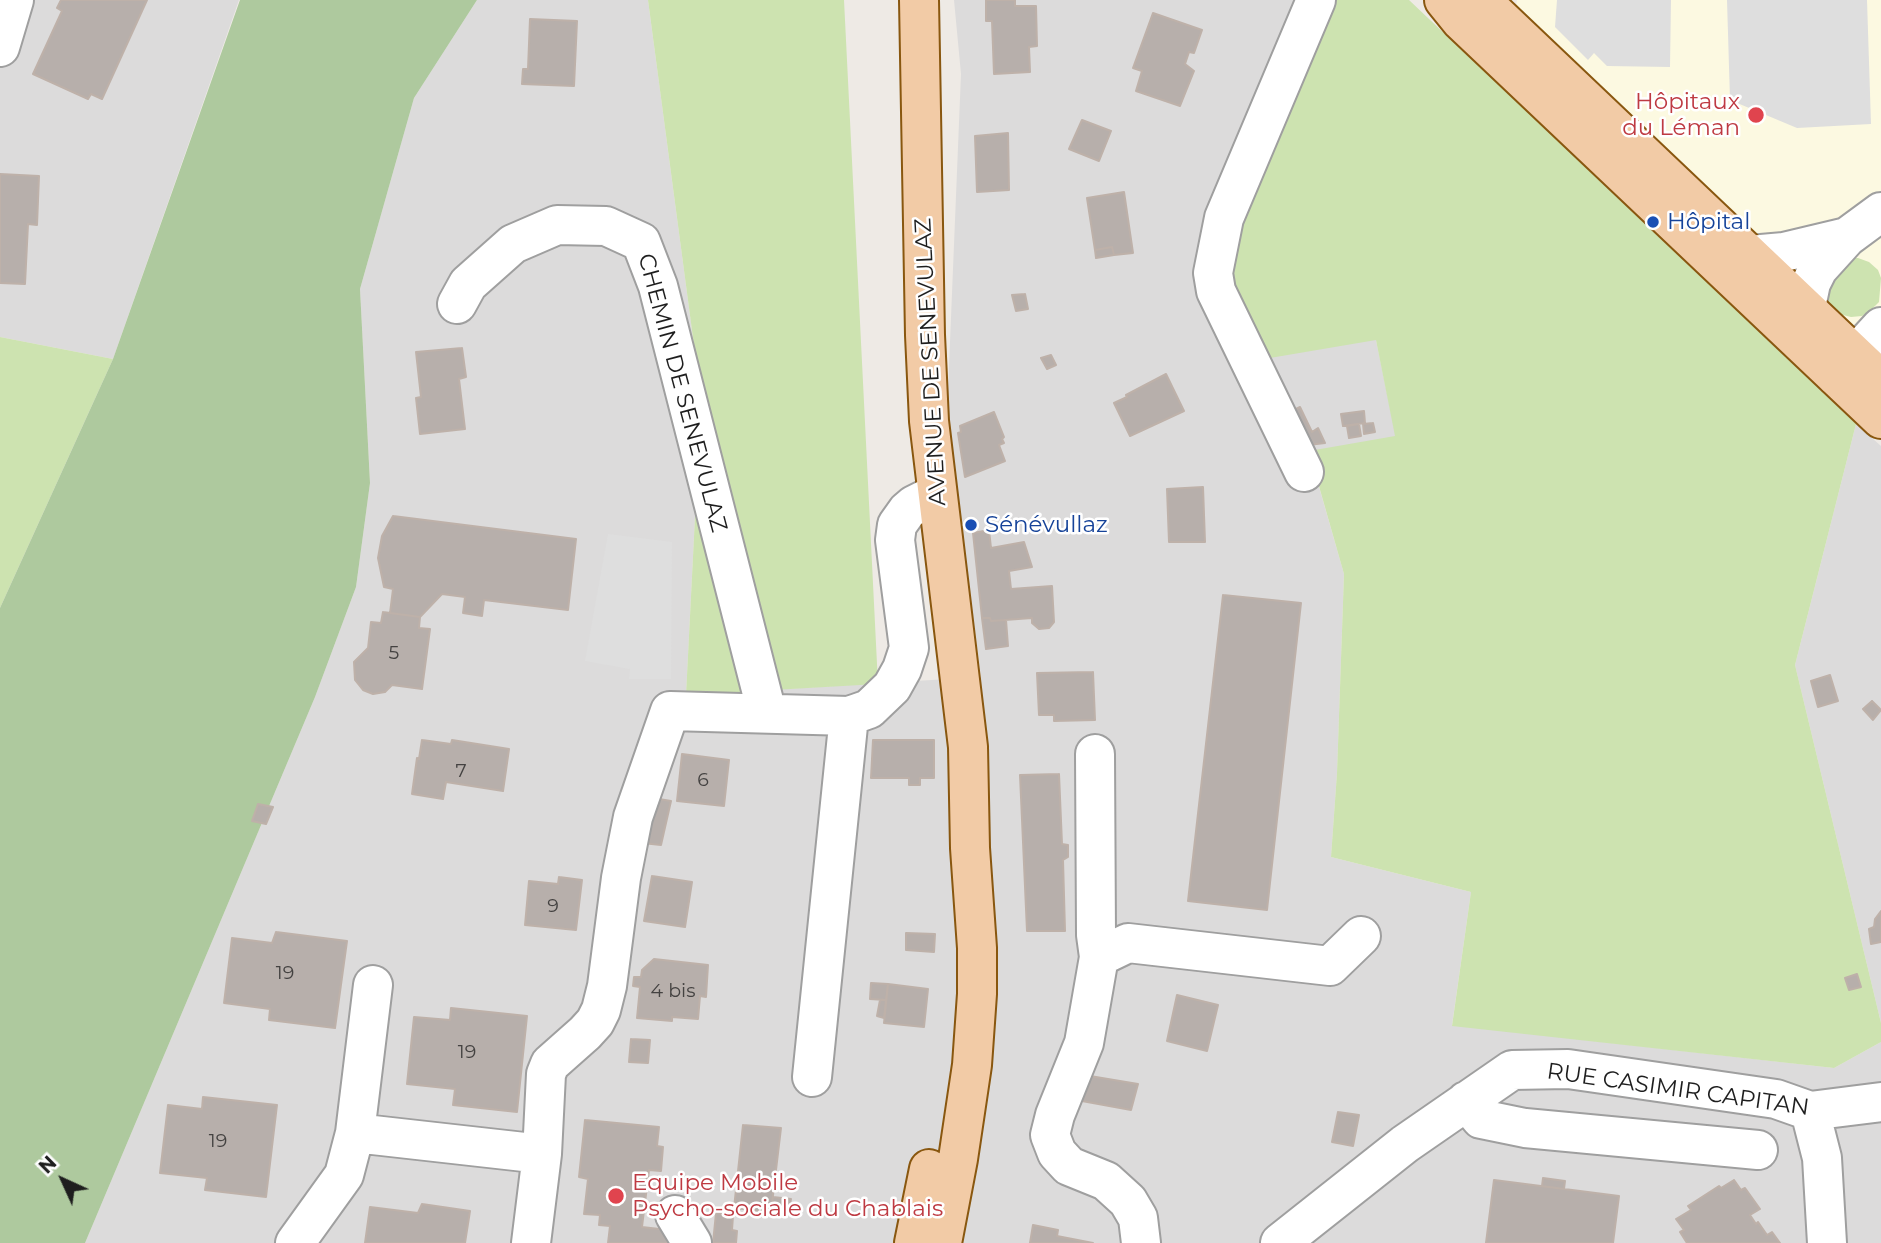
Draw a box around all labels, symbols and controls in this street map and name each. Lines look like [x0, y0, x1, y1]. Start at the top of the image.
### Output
place label: Hôpitaux du Léman [1622, 88, 1740, 142]
marker: Hôpitaux du Léman [1746, 105, 1766, 125]
place label: Hôpital [1667, 208, 1750, 236]
marker: Hôpital [1645, 214, 1661, 230]
street label: AVENUE DE SENEVULAZ [910, 217, 952, 507]
street label: CHEMIN DE SENEVULAZ [632, 251, 732, 535]
place label: Sénévullaz [985, 511, 1108, 539]
marker: Sénévullaz [963, 517, 979, 533]
house number: 5 [389, 642, 399, 664]
house number: 7 [455, 760, 467, 782]
house number: 6 [697, 769, 709, 791]
house number: 9 [547, 895, 559, 917]
house number: 19 [276, 962, 294, 984]
house number: 4 bis [651, 980, 695, 1002]
house number: 19 [458, 1041, 476, 1063]
street label: RUE CASIMIR CAPITAN [1545, 1058, 1811, 1122]
house number: 19 [209, 1130, 227, 1152]
north arrow [28, 1145, 98, 1215]
text: N [34, 1151, 61, 1178]
place label: Equipe Mobile Psycho-sociale du Chablais [632, 1169, 943, 1223]
marker: Equipe Mobile Psycho-sociale du Chablais [606, 1186, 626, 1206]

